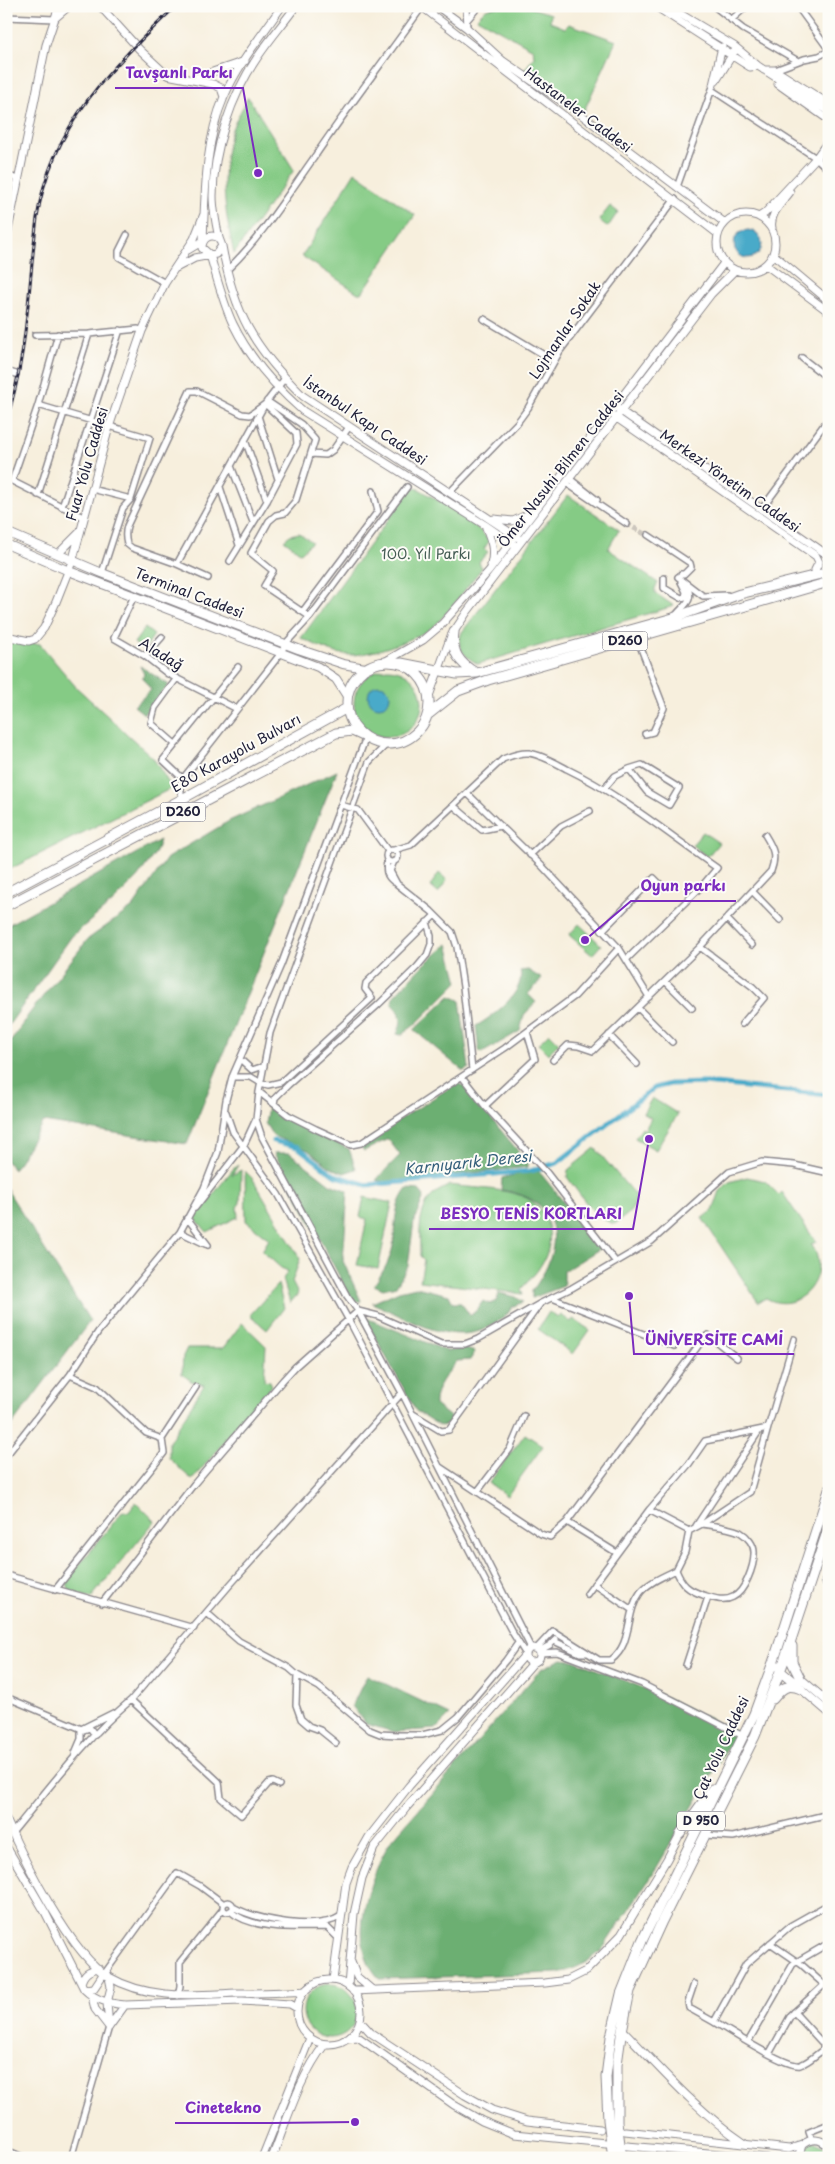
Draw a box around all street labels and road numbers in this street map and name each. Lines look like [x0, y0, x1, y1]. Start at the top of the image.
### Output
street label: Hastaneler Caddesi [520, 62, 637, 157]
street label: Lojmanlar Sokak [524, 276, 605, 383]
street label: İstanbul Kapı Caddesi [299, 371, 431, 470]
street label: Ömer Nasuhi Bilmen Caddesi [493, 386, 629, 552]
street label: Fuar Yolu Caddesi [60, 404, 113, 523]
street label: Merkezi Yönetim Caddesi [656, 424, 805, 537]
street label: Terminal Caddesi [131, 562, 247, 623]
road number: D260 [602, 631, 648, 650]
street label: Aladağ [135, 632, 187, 675]
street label: E80 Karayolu Bulvarı [167, 708, 304, 797]
road number: D260 [160, 802, 206, 822]
street label: Çat Yolu Caddesi [687, 1692, 754, 1803]
road number: D 950 [677, 1812, 725, 1830]

